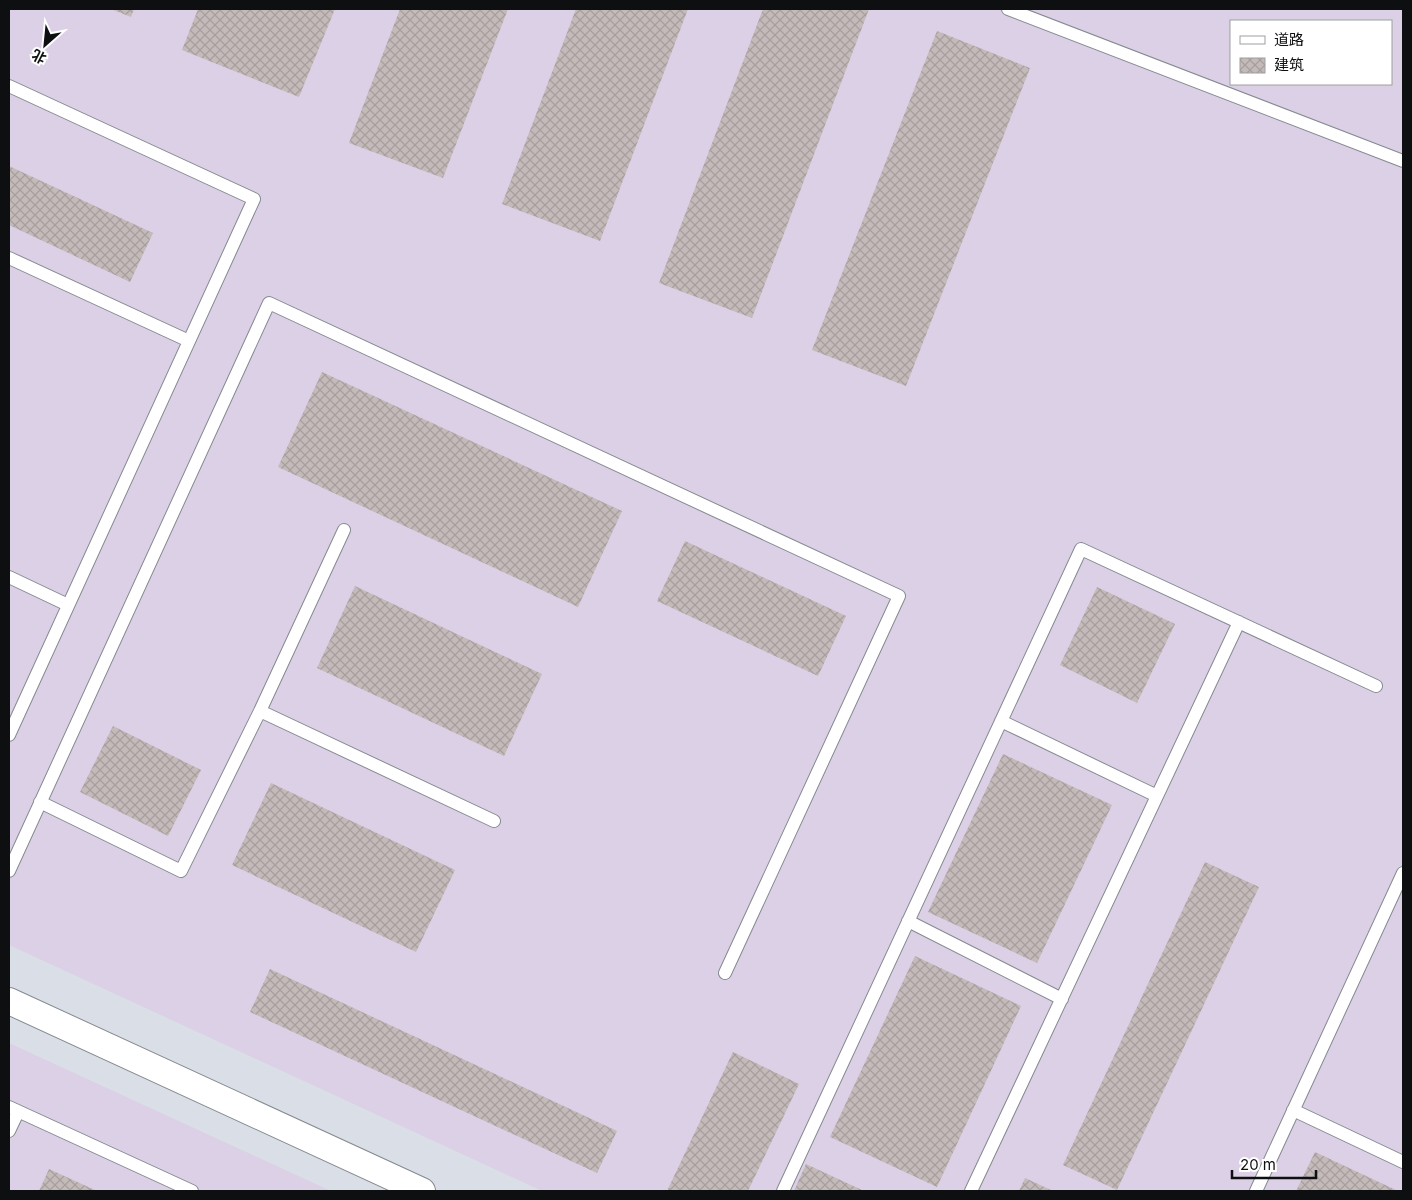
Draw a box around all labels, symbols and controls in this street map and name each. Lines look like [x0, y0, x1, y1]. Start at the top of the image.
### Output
north arrow [20, 20, 70, 70]
legend [1230, 20, 1392, 85]
text: 道路 [1274, 30, 1304, 49]
text: 北 [29, 46, 49, 68]
text: 建筑 [1274, 55, 1304, 74]
scale bar [1232, 1148, 1316, 1180]
text: 20 m [1240, 1155, 1276, 1174]

